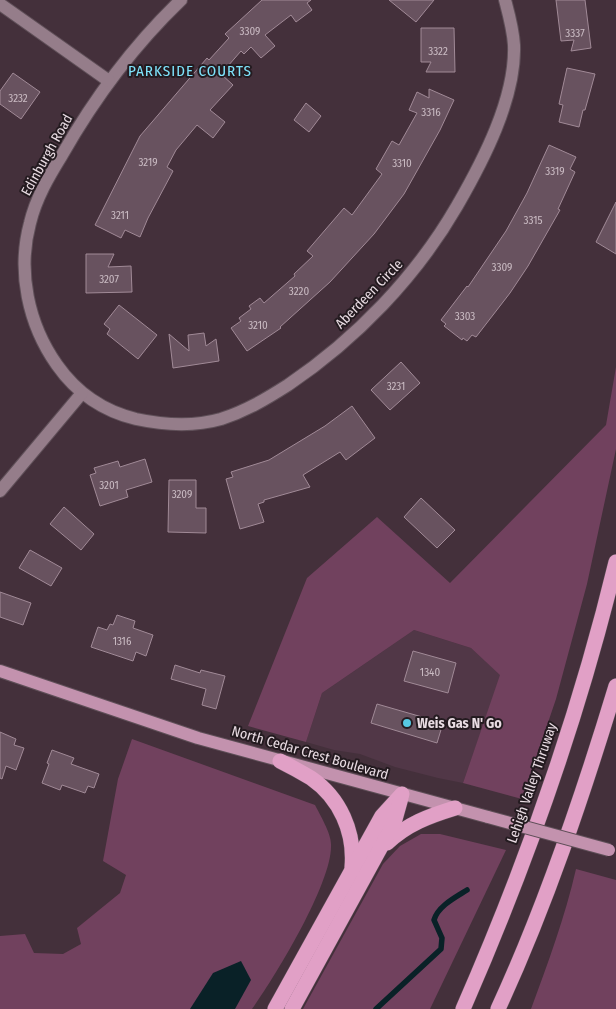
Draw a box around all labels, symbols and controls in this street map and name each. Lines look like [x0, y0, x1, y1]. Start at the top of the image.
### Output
house number: 3309 [240, 25, 260, 38]
house number: 3337 [565, 27, 585, 40]
house number: 3322 [428, 45, 448, 58]
district label: PARKSIDE COURTS [128, 62, 252, 80]
house number: 3232 [8, 92, 28, 105]
house number: 3316 [421, 106, 441, 119]
street label: Edinburgh Road [18, 111, 76, 199]
house number: 3219 [138, 156, 158, 169]
house number: 3310 [392, 157, 412, 170]
house number: 3319 [545, 165, 565, 178]
house number: 3211 [111, 209, 129, 222]
house number: 3315 [524, 214, 543, 227]
street label: Aberdeen Circle [332, 256, 406, 332]
house number: 3309 [492, 261, 512, 274]
house number: 3207 [99, 273, 119, 286]
house number: 3220 [289, 285, 309, 298]
house number: 3303 [455, 310, 475, 323]
house number: 3210 [248, 319, 268, 332]
house number: 3231 [387, 380, 405, 393]
house number: 3201 [99, 479, 119, 492]
house number: 3209 [172, 488, 192, 501]
house number: 1316 [113, 635, 132, 648]
house number: 1340 [420, 666, 440, 679]
place label: Weis Gas N' Go [417, 715, 502, 732]
marker: Weis Gas N' Go [401, 717, 413, 729]
street label: Lehigh Valley Thruway [503, 720, 561, 845]
street label: North Cedar Crest Boulevard [230, 722, 390, 784]

